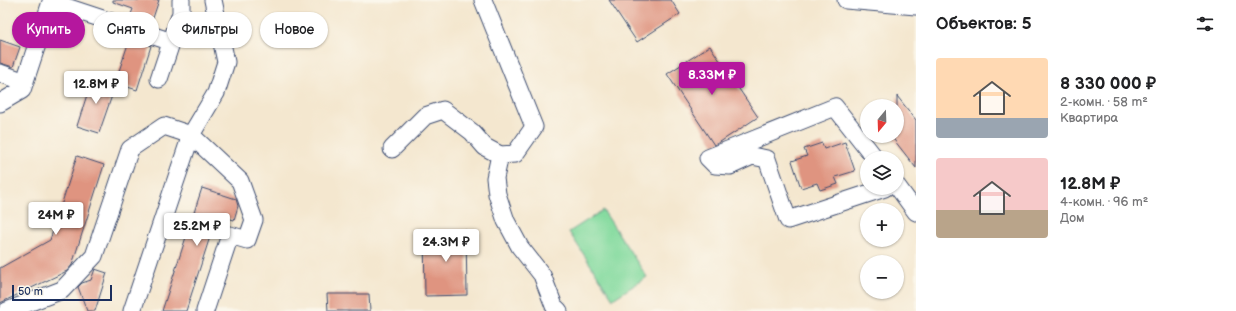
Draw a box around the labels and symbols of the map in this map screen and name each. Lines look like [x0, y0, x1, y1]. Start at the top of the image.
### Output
pin: 8.33M ₽ [675, 62, 749, 96]
pin: 12.8M ₽ [59, 71, 133, 105]
north arrow [860, 99, 904, 143]
pin: 24M ₽ [28, 202, 84, 236]
pin: 25.2M ₽ [160, 213, 234, 247]
pin: 24.3M ₽ [409, 229, 483, 263]
scale bar [12, 283, 112, 302]

